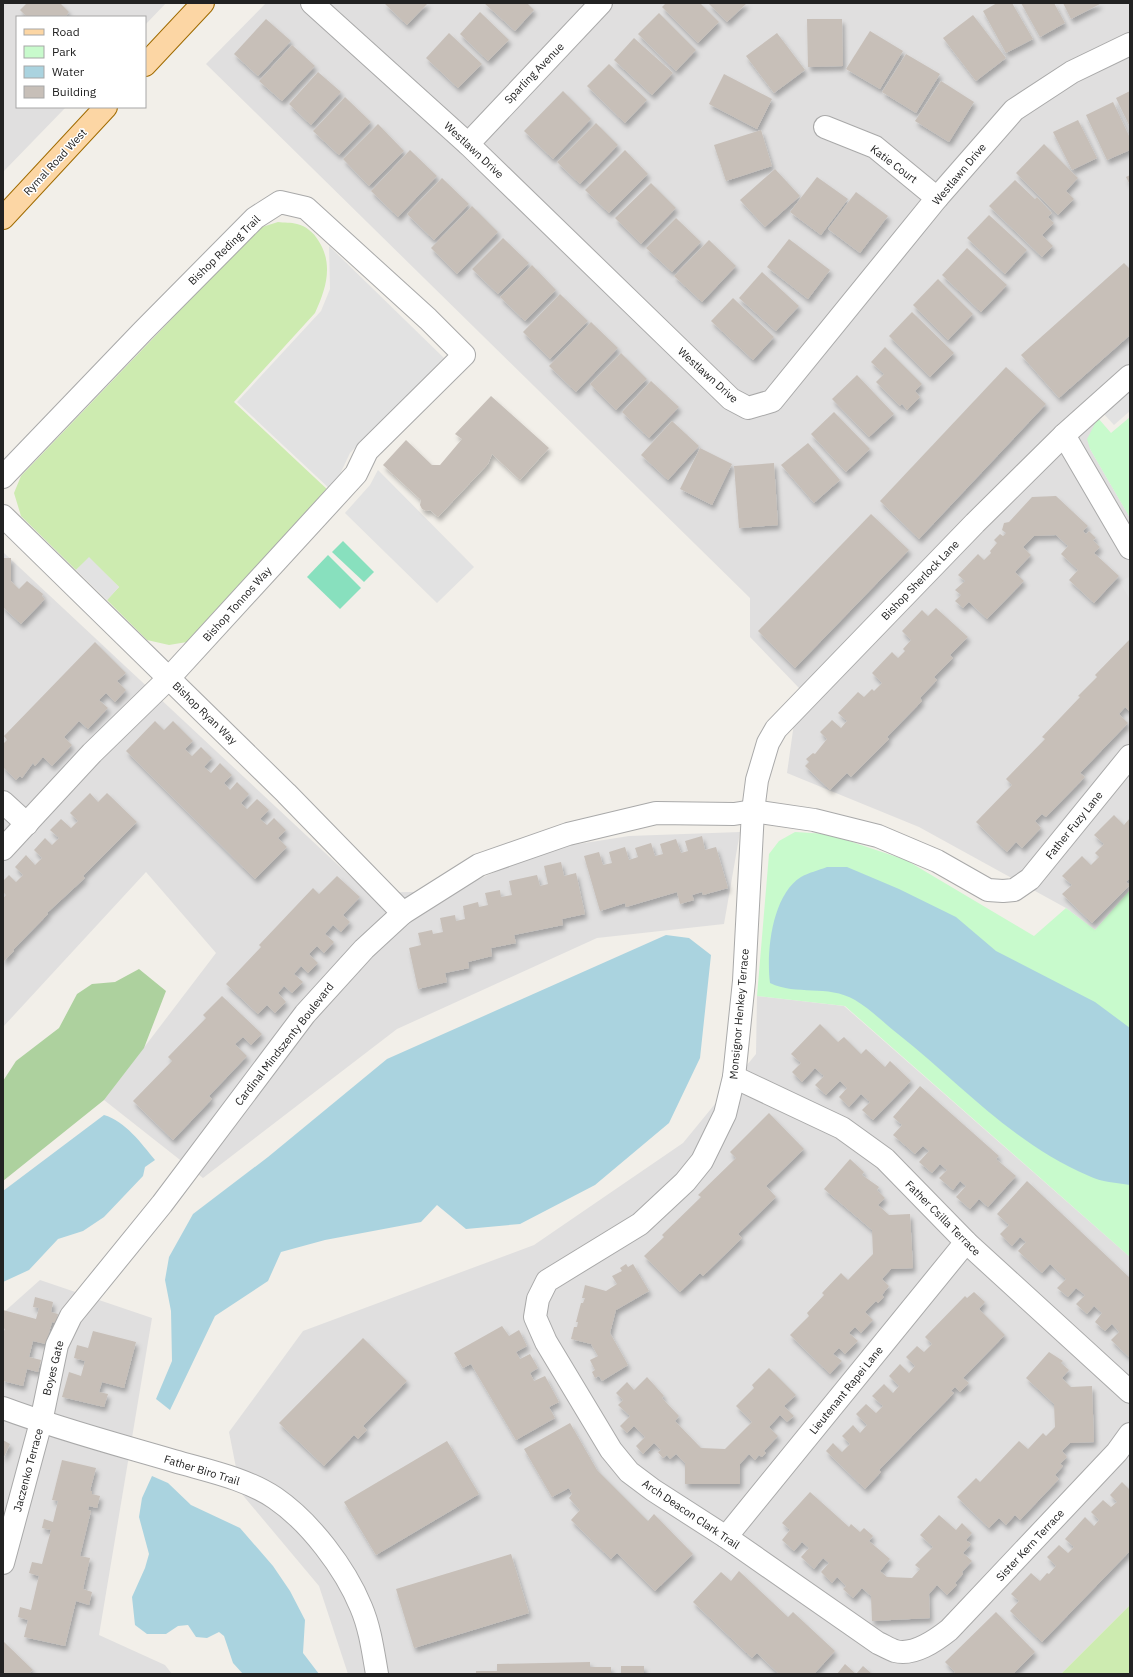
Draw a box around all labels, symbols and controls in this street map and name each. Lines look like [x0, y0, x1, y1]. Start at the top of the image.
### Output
legend [16, 16, 146, 108]
text: Road [52, 24, 80, 39]
street label: Sparling Avenue [501, 39, 567, 107]
text: Park [52, 44, 77, 59]
text: Water [52, 64, 85, 79]
text: Building [52, 84, 97, 99]
street label: Westlawn Drive [441, 119, 507, 181]
street label: Rymal Road West [20, 126, 90, 198]
street label: Westlawn Drive [929, 140, 989, 208]
street label: Katie Court [868, 142, 920, 186]
street label: Bishop Reding Trail [185, 212, 263, 288]
street label: Westlawn Drive [675, 344, 741, 406]
street label: Bishop Sherlock Lane [878, 537, 962, 623]
street label: Bishop Tonnos Way [200, 563, 275, 644]
street label: Bishop Ryan Way [170, 679, 241, 748]
street label: Father Fuzy Lane [1042, 788, 1106, 862]
street label: Monsignor Henkey Terrace [726, 948, 752, 1080]
street label: Cardinal Mindszenty Boulevard [232, 980, 336, 1108]
street label: Father Csilla Terrace [902, 1177, 984, 1259]
street label: Boyes Gate [39, 1339, 67, 1397]
street label: Lieutenant Rapei Lane [806, 1343, 886, 1437]
street label: Jaczenko Terrace [10, 1427, 46, 1513]
street label: Father Biro Trail [162, 1452, 242, 1488]
street label: Arch Deacon Clark Trail [640, 1476, 742, 1552]
street label: Sister Kern Terrace [993, 1506, 1067, 1584]

